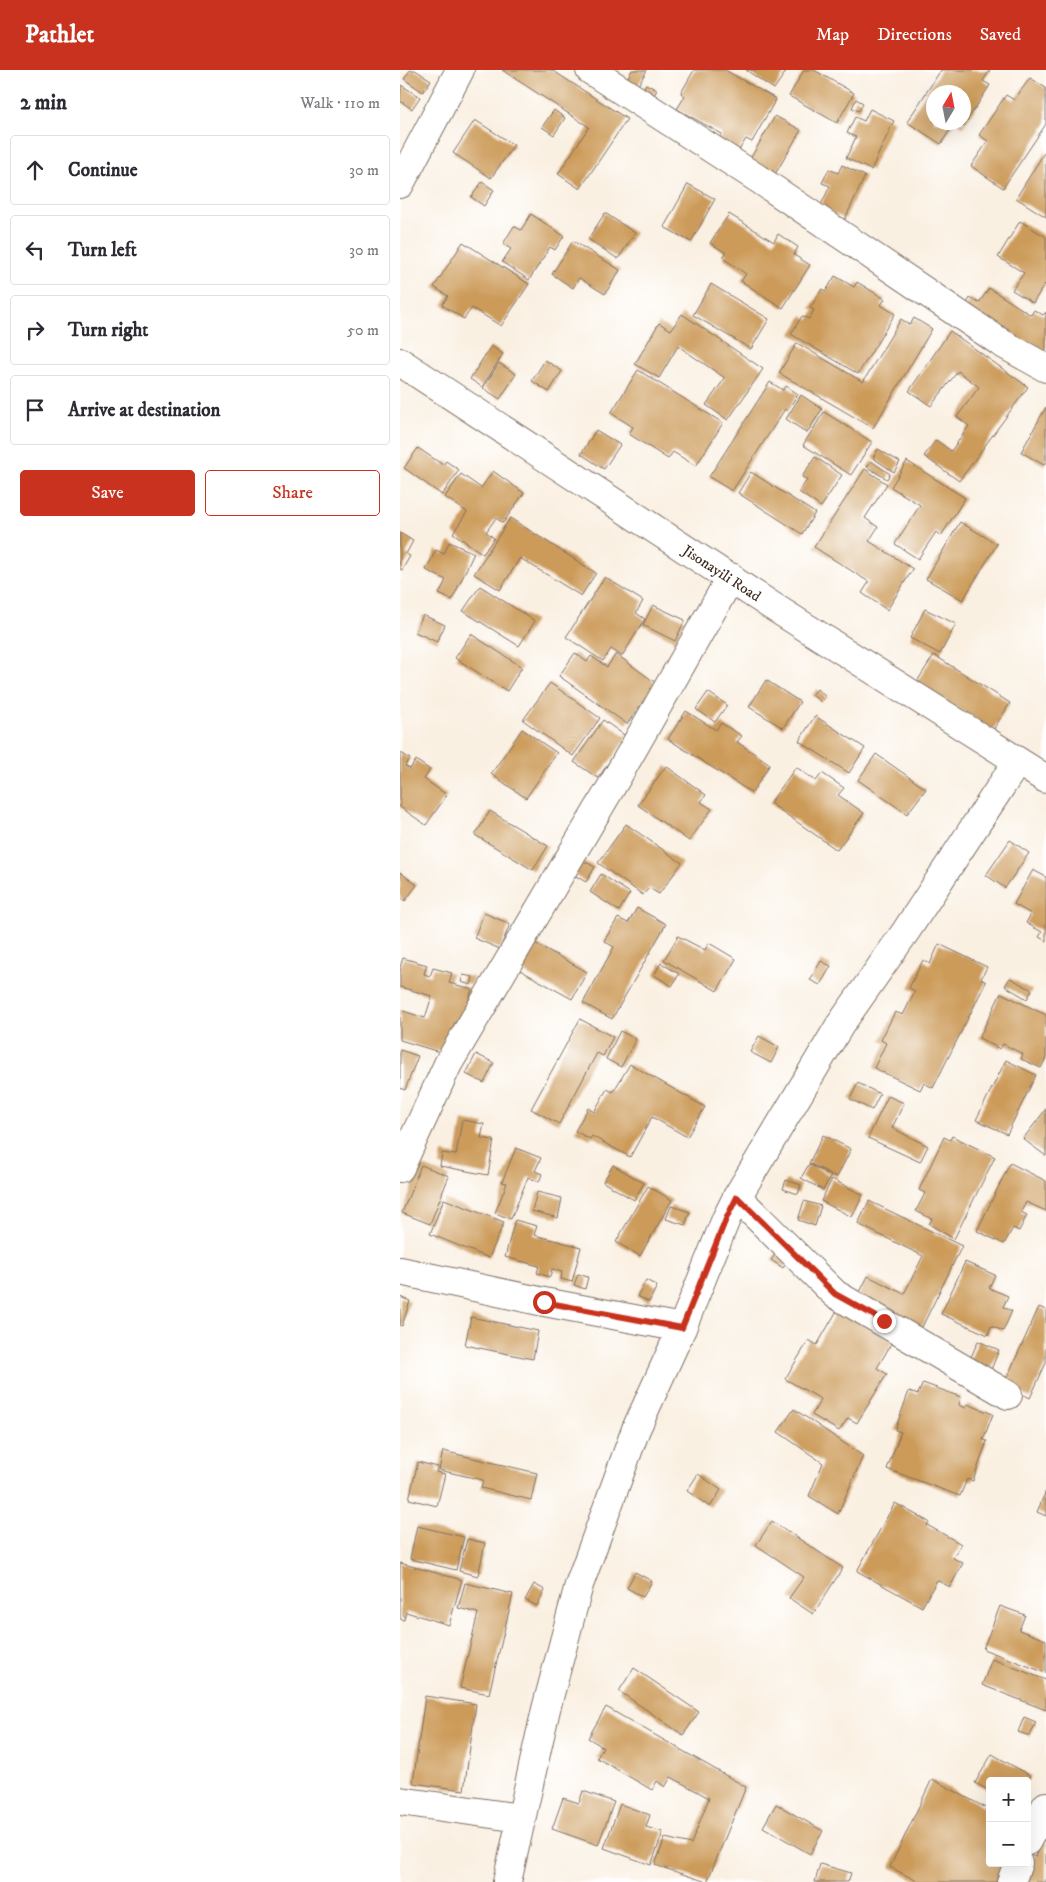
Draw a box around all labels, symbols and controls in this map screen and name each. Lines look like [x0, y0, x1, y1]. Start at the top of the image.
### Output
text: Pathlet [25, 20, 94, 50]
text: Map [816, 24, 849, 46]
text: Directions [877, 24, 952, 46]
text: Saved [980, 24, 1021, 46]
north arrow [926, 85, 971, 130]
text: 2 min [20, 90, 67, 116]
text: Walk · 110 m [300, 93, 380, 113]
icon: ahead [21, 156, 49, 184]
text: Continue [68, 159, 138, 182]
text: 30 m [349, 160, 379, 180]
icon: left [21, 236, 49, 264]
text: Turn left [68, 239, 137, 262]
text: 30 m [349, 240, 379, 260]
icon: right [21, 316, 49, 344]
text: Turn right [68, 319, 148, 342]
text: 50 m [347, 320, 379, 340]
icon: arrive [21, 396, 49, 424]
text: Arrive at destination [68, 399, 220, 422]
button: Save [20, 470, 195, 516]
button: Share [205, 470, 380, 516]
street label: Jisonayili Road [677, 540, 765, 606]
route start [533, 1291, 556, 1314]
route end [873, 1310, 896, 1333]
map controls [986, 1777, 1031, 1867]
button: + [986, 1777, 1031, 1822]
button: − [986, 1822, 1031, 1867]

